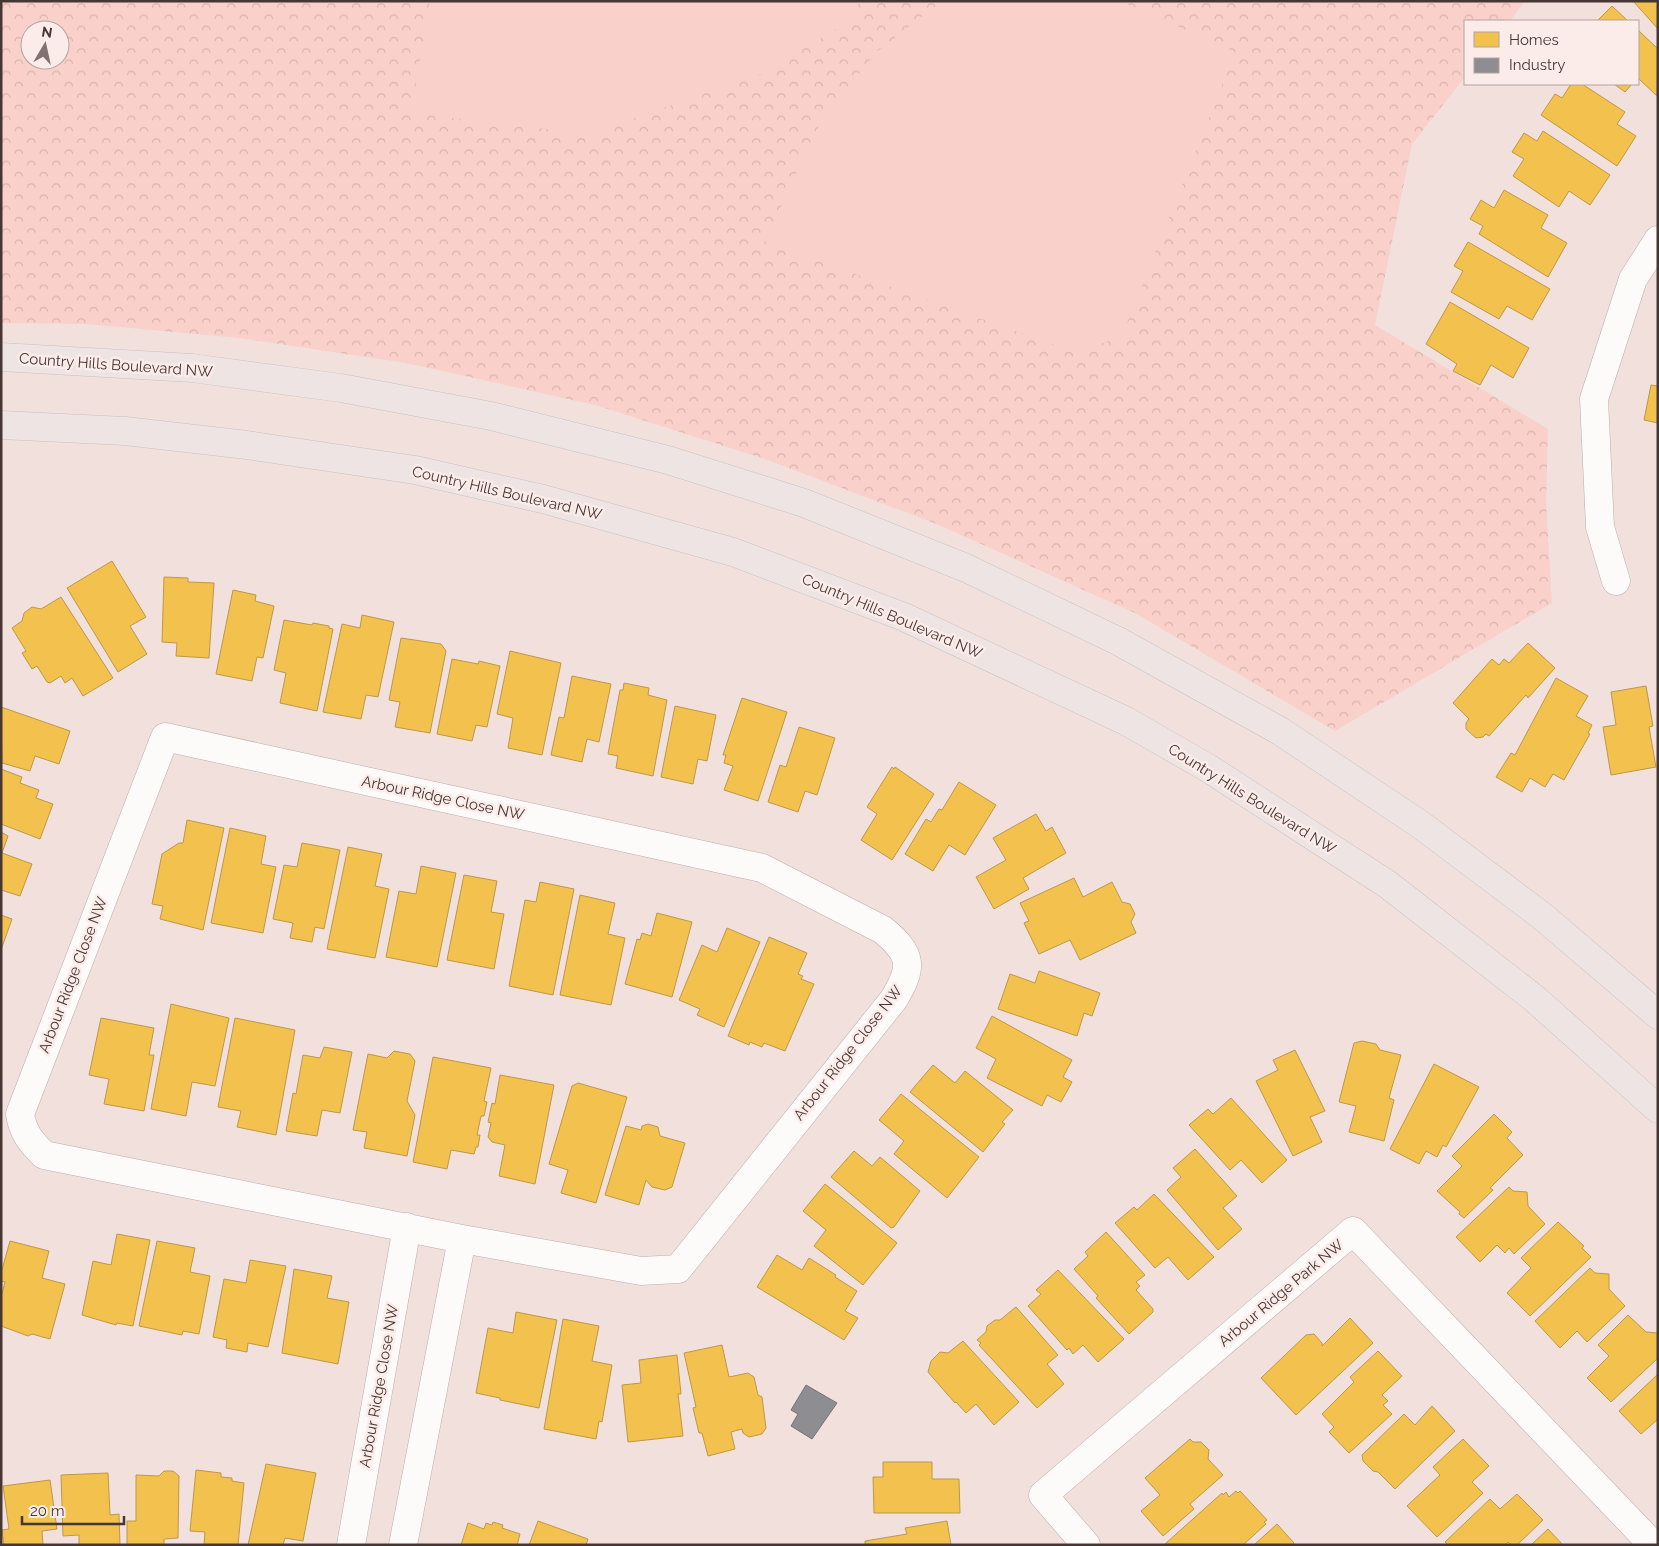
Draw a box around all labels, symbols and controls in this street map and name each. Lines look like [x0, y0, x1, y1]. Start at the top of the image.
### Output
north arrow [20, 20, 70, 70]
legend [1464, 20, 1639, 85]
text: N [41, 23, 54, 41]
text: Homes [1509, 31, 1559, 49]
text: Industry [1509, 56, 1565, 74]
street label: Country Hills Boulevard NW [19, 349, 214, 381]
street label: Country Hills Boulevard NW [410, 462, 604, 524]
street label: Country Hills Boulevard NW [799, 570, 985, 662]
street label: Country Hills Boulevard NW [1165, 740, 1339, 858]
street label: Arbour Ridge Close NW [360, 772, 526, 824]
street label: Arbour Ridge Close NW [35, 894, 111, 1056]
street label: Arbour Ridge Close NW [790, 982, 906, 1124]
street label: Arbour Ridge Park NW [1215, 1235, 1347, 1350]
street label: Arbour Ridge Close NW [356, 1302, 402, 1469]
scale bar [22, 1494, 125, 1526]
text: 20 m [30, 1502, 65, 1520]

